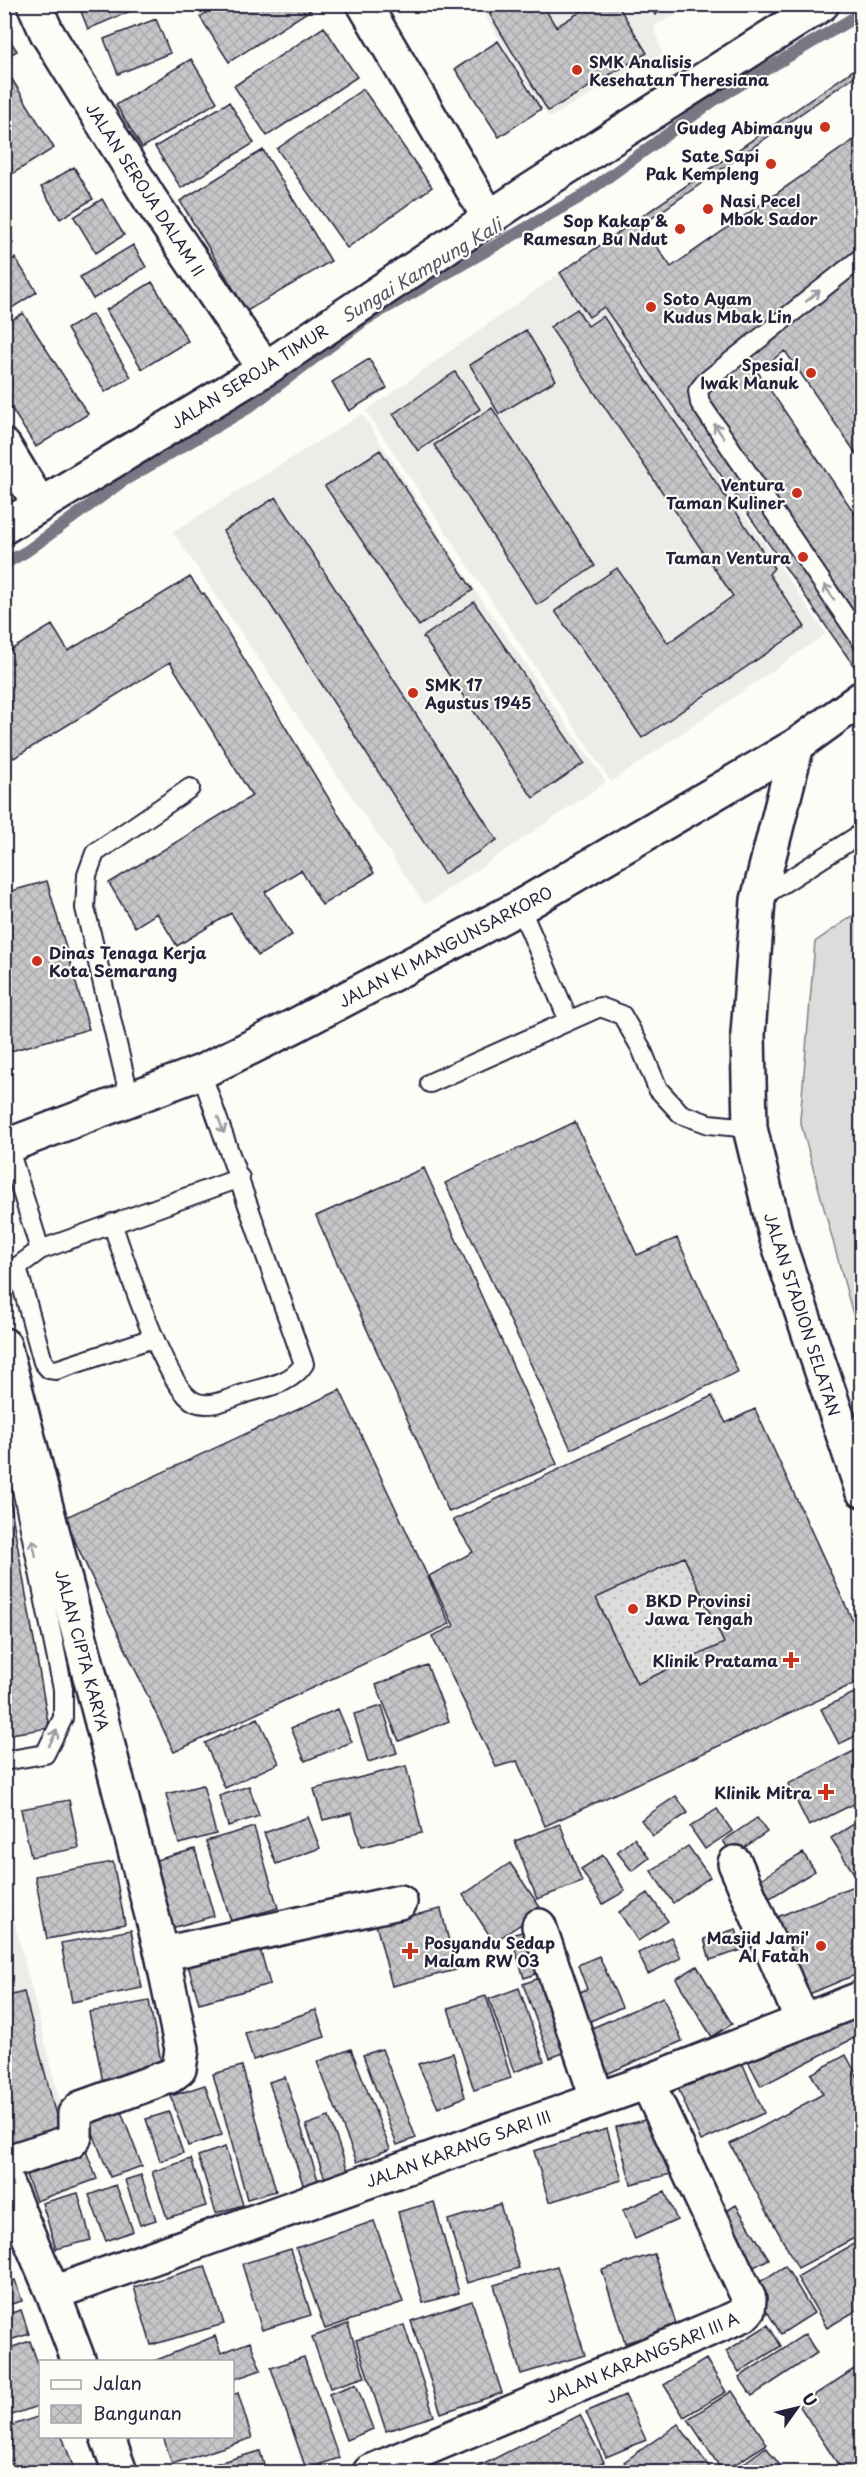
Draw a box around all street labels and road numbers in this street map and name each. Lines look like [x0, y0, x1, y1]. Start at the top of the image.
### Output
street label: JALAN SEROJA DALAM II [81, 98, 211, 280]
street label: JALAN SEROJA TIMUR [166, 318, 332, 434]
street label: JALAN KI MANGUNSARKORO [334, 879, 556, 1013]
street label: JALAN STADION SELATAN [759, 1209, 847, 1419]
street label: JALAN CIPTA KARYA [50, 1567, 116, 1733]
street label: JALAN KARANG SARI III [362, 2103, 554, 2193]
street label: JALAN KARANGSARI III A [542, 2305, 742, 2409]

